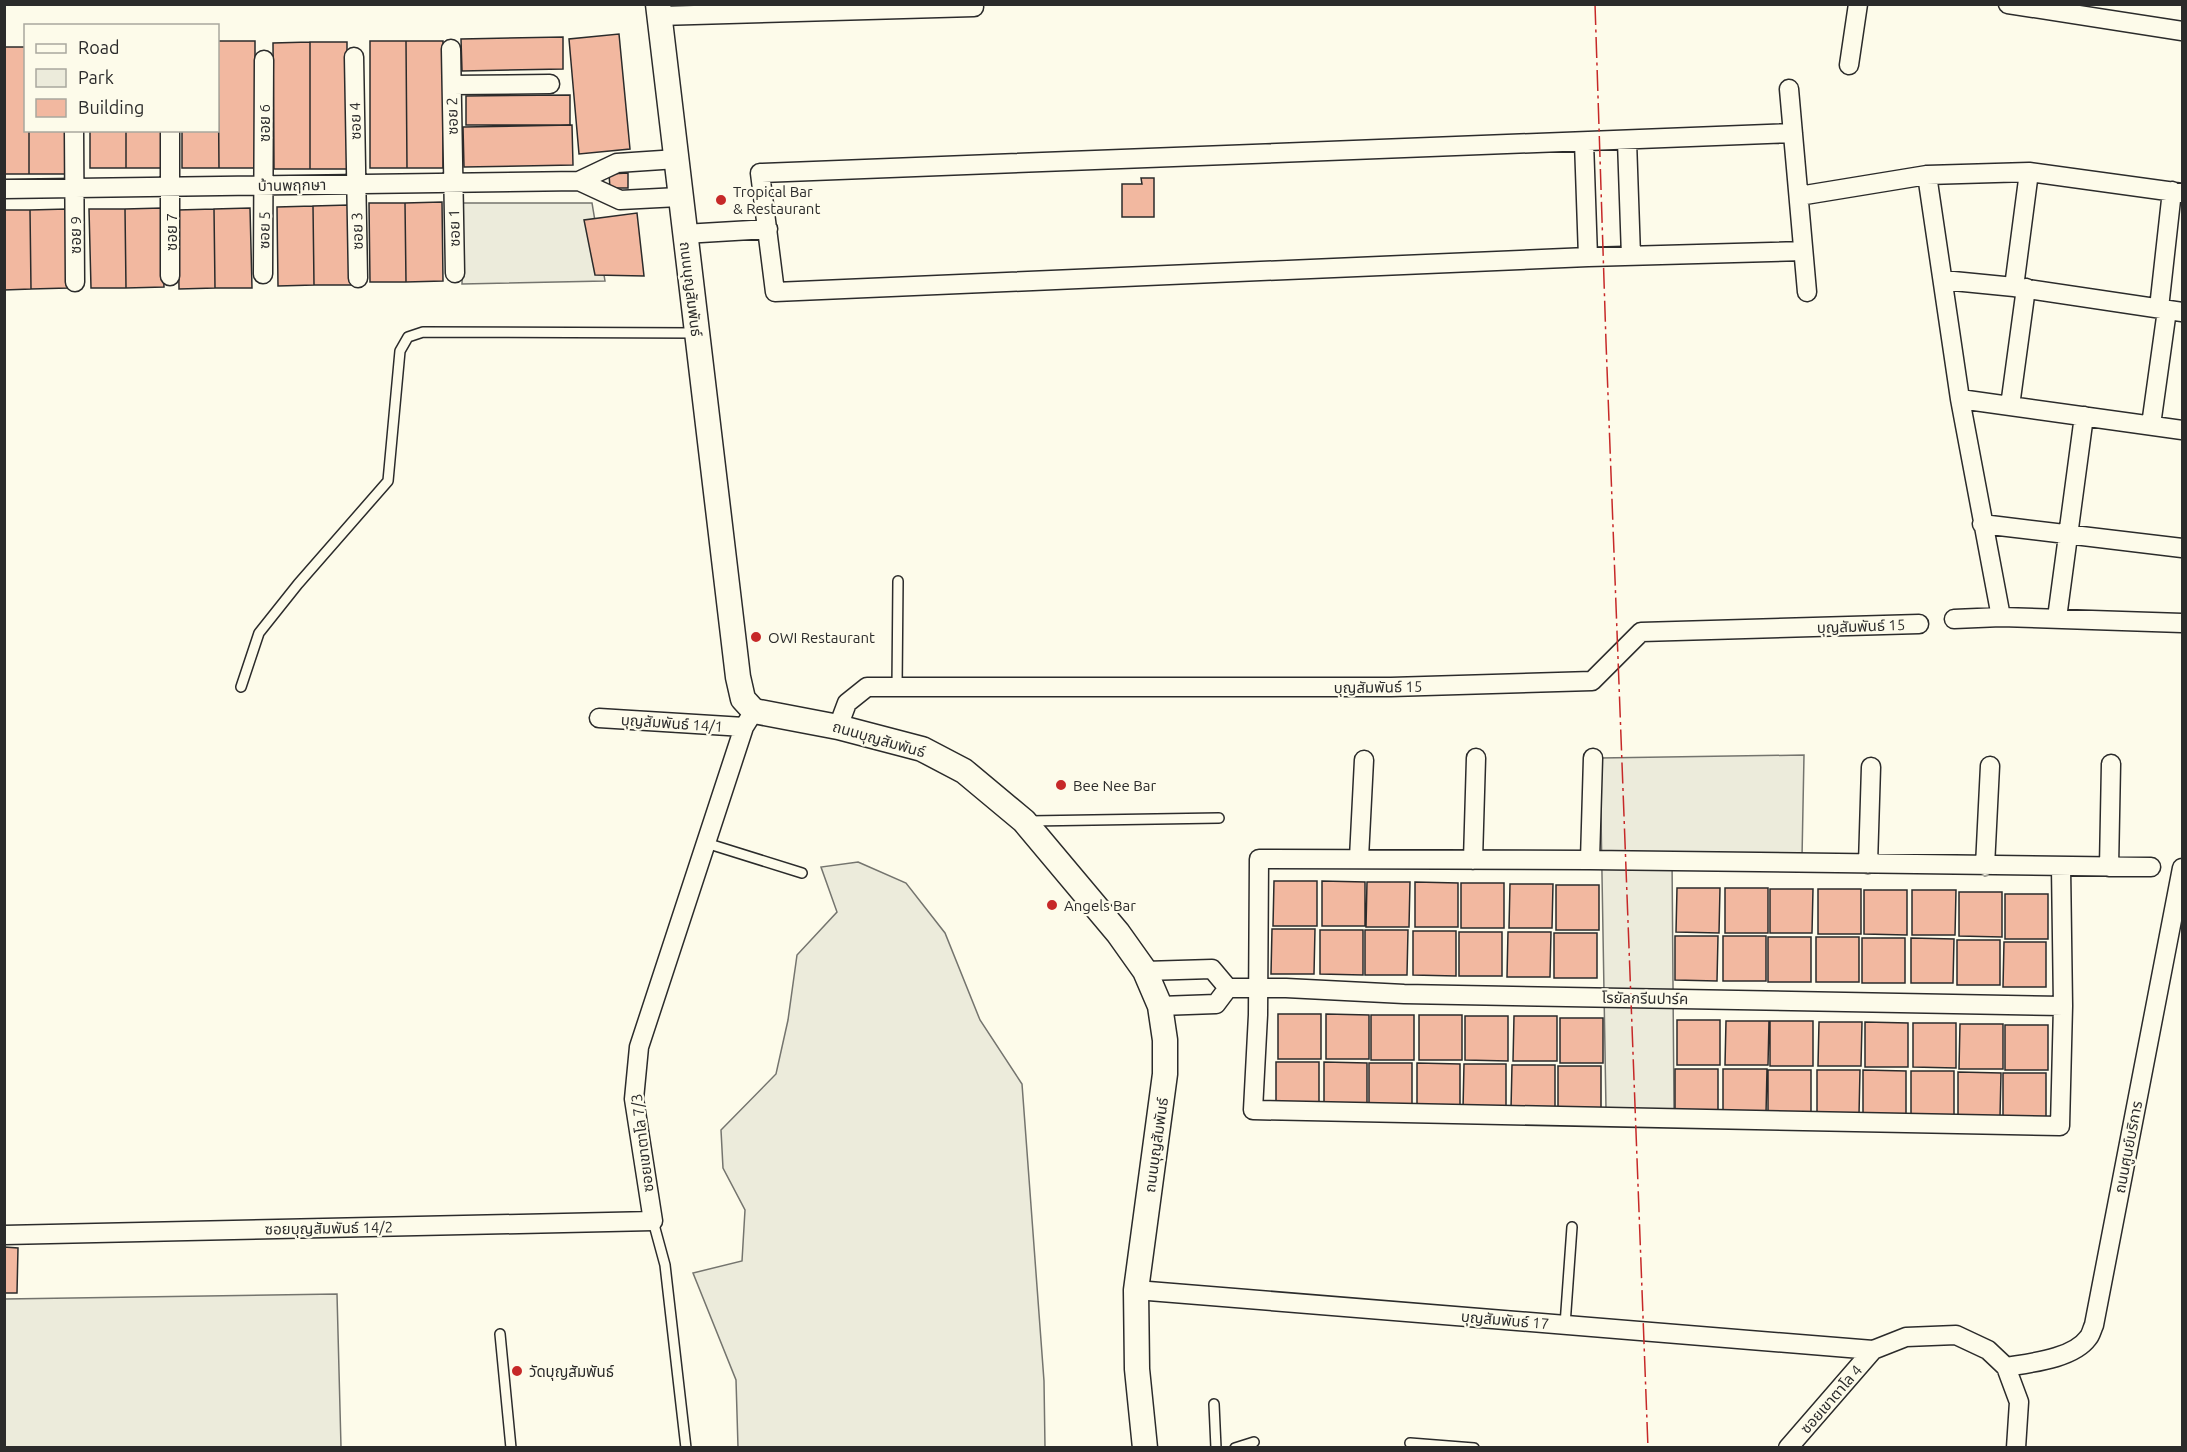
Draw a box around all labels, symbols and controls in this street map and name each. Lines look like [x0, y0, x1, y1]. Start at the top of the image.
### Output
legend [24, 24, 219, 132]
text: Road [78, 37, 120, 57]
text: Park [78, 67, 114, 87]
text: Building [78, 97, 144, 117]
street label: ซอย 2 [443, 97, 461, 135]
street label: ซอย 4 [346, 102, 364, 140]
street label: ซอย 6 [256, 104, 273, 142]
street label: บ้านพฤกษา [258, 176, 326, 194]
place label: Tropical Bar & Restaurant [733, 183, 820, 217]
marker: Tropical Bar & Restaurant [714, 193, 728, 207]
street label: ซอย 1 [445, 209, 463, 247]
street label: ซอย 5 [255, 211, 273, 249]
street label: ซอย 3 [348, 212, 366, 250]
street label: ซอย 7 [163, 213, 180, 251]
street label: ซอย 9 [67, 216, 84, 254]
street label: ถนนบุญสัมพันธ์ [676, 240, 705, 338]
street label: บุญสัมพันธ์ 15 [1816, 616, 1906, 637]
place label: OWI Restaurant [768, 629, 875, 646]
marker: OWI Restaurant [749, 630, 763, 644]
street label: บุญสัมพันธ์ 15 [1334, 678, 1422, 697]
street label: บุญสัมพันธ์ 14/1 [620, 711, 724, 736]
street label: ถนนบุญสัมพันธ์ [830, 718, 928, 761]
place label: Bee Nee Bar [1073, 777, 1156, 794]
marker: Bee Nee Bar [1054, 778, 1068, 792]
place label: Angels Bar [1064, 897, 1136, 914]
marker: Angels Bar [1045, 898, 1059, 912]
street label: โรยัลกรีนปาร์ค [1602, 989, 1688, 1007]
street label: ซอยเขาตาโล 7/3 [628, 1093, 656, 1193]
street label: ถนนบุญสัมพันธ์ [1141, 1096, 1172, 1194]
street label: ถนนศูนย์บริการ [2111, 1099, 2146, 1195]
street label: ซอยบุญสัมพันธ์ 14/2 [265, 1218, 393, 1239]
street label: บุญสัมพันธ์ 17 [1460, 1308, 1550, 1333]
street label: ซอยเขาตาโล 4 [1797, 1361, 1865, 1437]
place label: วัดบุญสัมพันธ์ [529, 1363, 614, 1381]
marker: วัดบุญสัมพันธ์ [510, 1364, 524, 1378]

